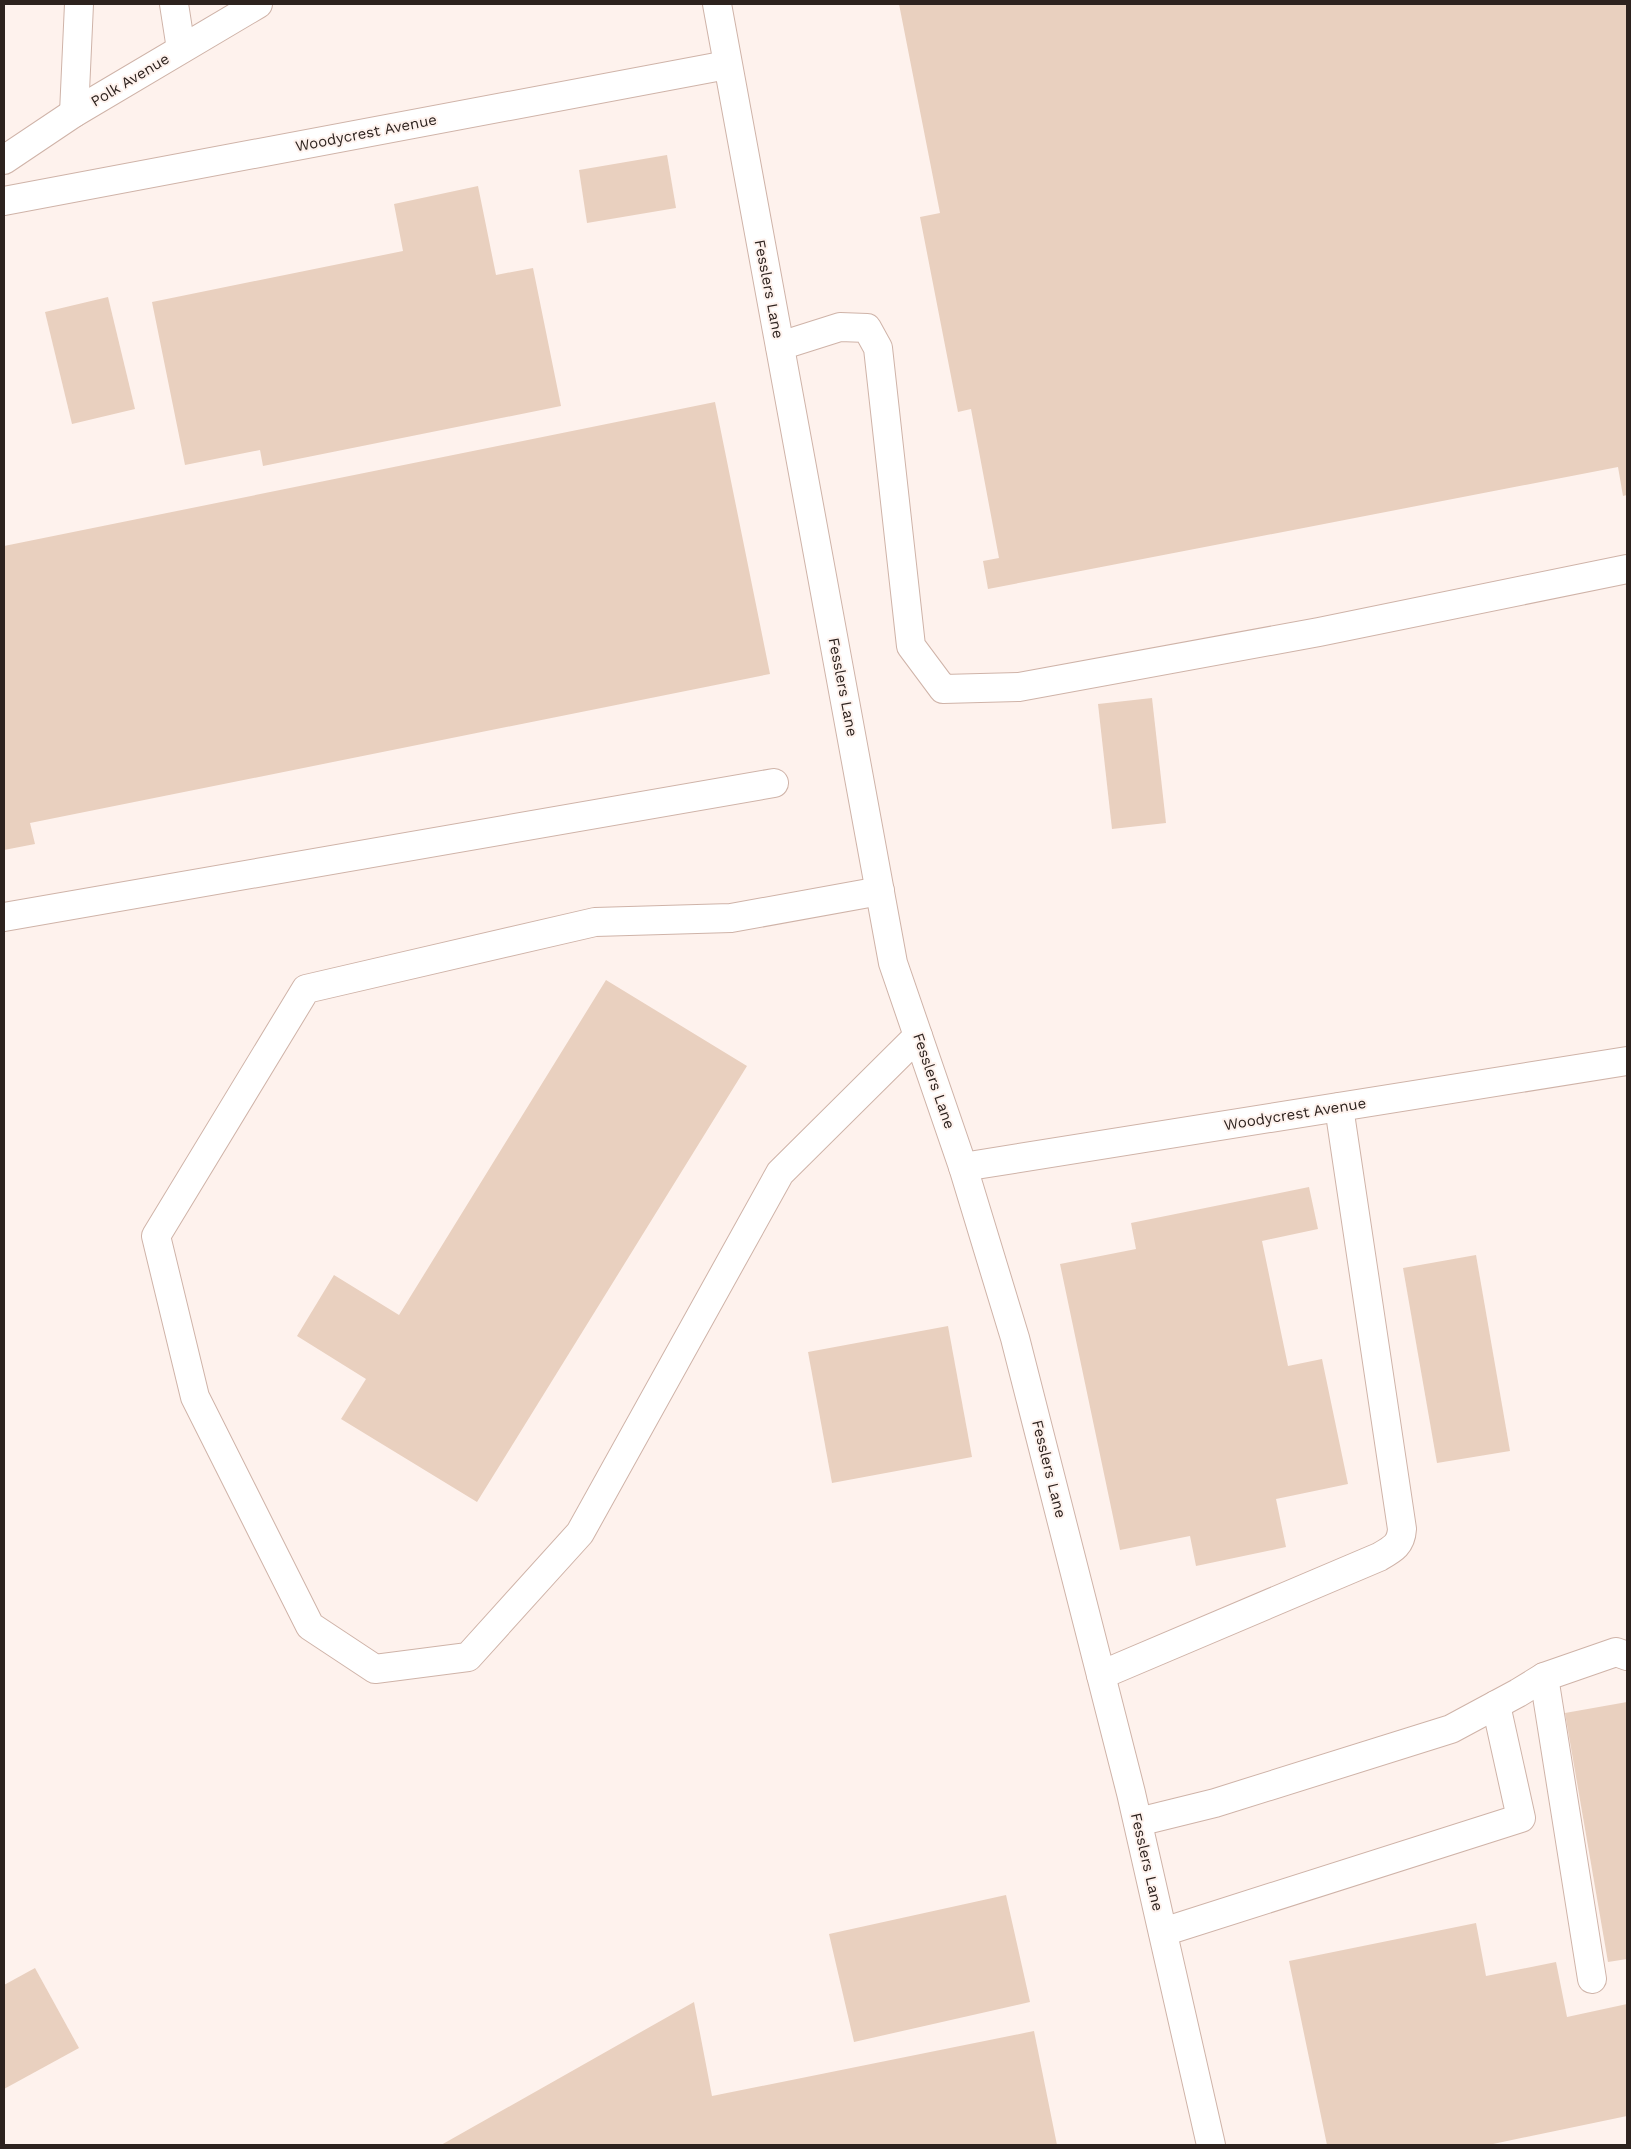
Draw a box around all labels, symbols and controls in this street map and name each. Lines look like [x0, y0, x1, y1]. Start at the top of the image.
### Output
street label: Polk Avenue [87, 50, 173, 110]
street label: Woodycrest Avenue [294, 110, 438, 156]
street label: Fesslers Lane [751, 238, 787, 340]
street label: Fesslers Lane [825, 636, 861, 738]
street label: Fesslers Lane [909, 1031, 959, 1131]
street label: Woodycrest Avenue [1223, 1094, 1367, 1134]
street label: Fesslers Lane [1028, 1418, 1070, 1520]
street label: Fesslers Lane [1127, 1811, 1167, 1913]

